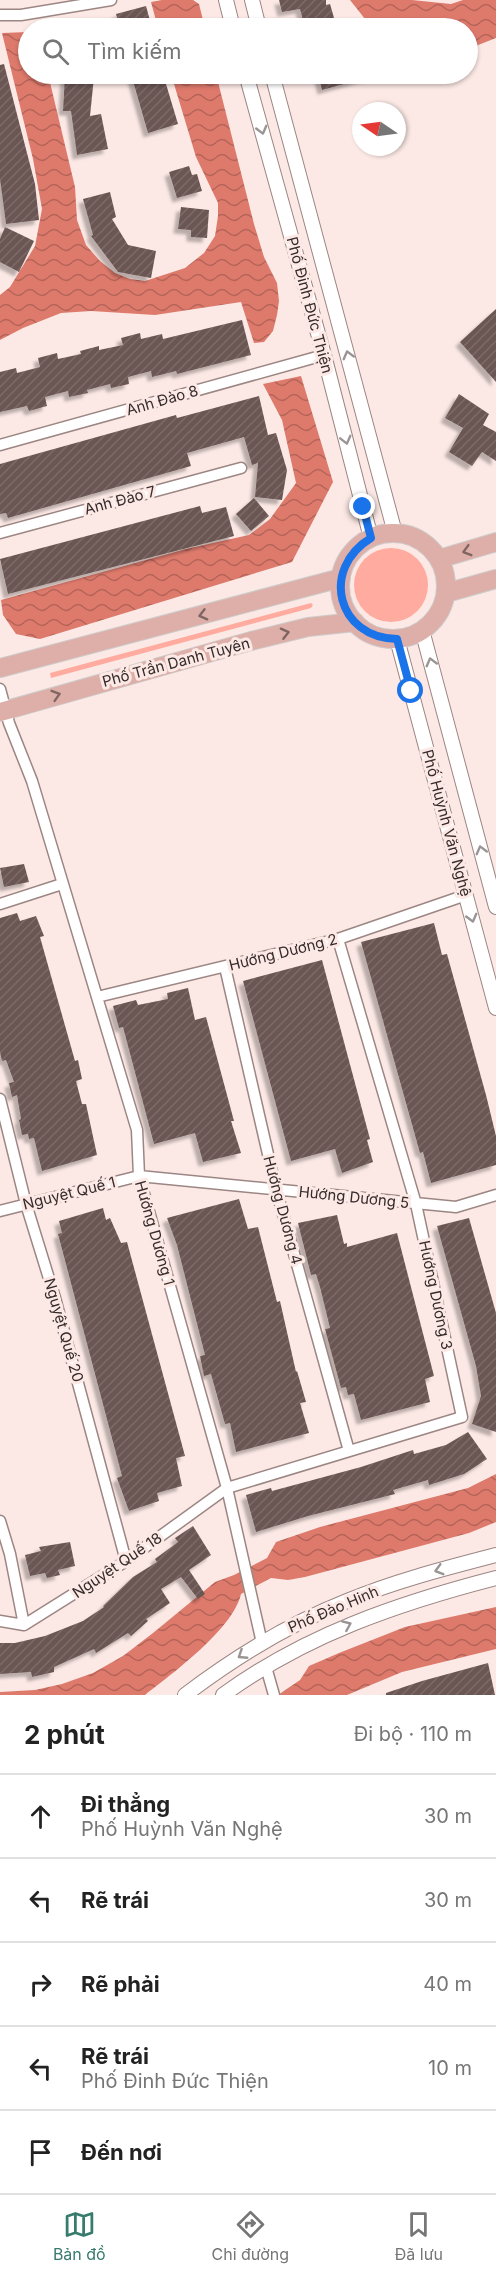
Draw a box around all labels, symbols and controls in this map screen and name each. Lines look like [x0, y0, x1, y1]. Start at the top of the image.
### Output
search box [18, 18, 478, 84]
icon: search [39, 35, 72, 68]
text: Tìm kiếm [87, 38, 182, 64]
north arrow [352, 102, 406, 156]
one-way arrow [254, 125, 267, 135]
street label: Phố Đinh Đức Thiện [283, 235, 337, 375]
one-way arrow [342, 350, 355, 360]
street label: Anh Đào 8 [124, 381, 200, 419]
one-way arrow [338, 434, 351, 444]
street label: Anh Đào 7 [82, 481, 158, 519]
route end [349, 493, 375, 519]
one-way arrow [463, 544, 473, 556]
one-way arrow [198, 607, 208, 620]
one-way arrow [280, 627, 290, 640]
street label: Phố Trần Danh Tuyên [100, 633, 252, 691]
one-way arrow [425, 657, 438, 667]
route start [397, 677, 423, 703]
one-way arrow [50, 690, 61, 702]
street label: Phố Huỳnh Văn Nghệ [418, 747, 476, 899]
one-way arrow [476, 846, 488, 856]
one-way arrow [465, 913, 477, 923]
street label: Hướng Dương 2 [227, 929, 339, 975]
street label: Hướng Dương 4 [259, 1154, 307, 1266]
street label: Nguyệt Quế 1 [21, 1172, 117, 1214]
street label: Hướng Dương 1 [131, 1178, 179, 1288]
street label: Hướng Dương 5 [298, 1182, 410, 1212]
street label: Hướng Dương 3 [415, 1239, 457, 1351]
street label: Nguyệt Quế 20 [40, 1276, 88, 1384]
street label: Nguyệt Quế 18 [69, 1528, 165, 1602]
one-way arrow [435, 1563, 445, 1576]
street label: Phố Đào Hinh [285, 1581, 381, 1637]
one-way arrow [341, 1620, 352, 1632]
one-way arrow [238, 1648, 248, 1660]
text: 2 phút [24, 1719, 105, 1750]
text: Đi bộ · 110 m [354, 1722, 472, 1746]
text: Đi thẳng [81, 1791, 170, 1817]
icon: ahead [24, 1800, 57, 1833]
text: 30 m [424, 1804, 472, 1828]
text: Phố Huỳnh Văn Nghệ [81, 1817, 283, 1841]
icon: left [24, 1884, 57, 1917]
text: Rẽ trái [81, 1887, 149, 1913]
text: 30 m [424, 1888, 472, 1912]
icon: right [24, 1968, 57, 2001]
text: Rẽ phải [81, 1971, 160, 1997]
text: 40 m [423, 1972, 472, 1996]
text: Rẽ trái [81, 2043, 149, 2069]
icon: left [24, 2052, 57, 2085]
text: 10 m [428, 2056, 472, 2080]
text: Phố Đinh Đức Thiện [81, 2069, 269, 2093]
icon: arrive [24, 2136, 57, 2169]
text: Đến nơi [81, 2139, 162, 2165]
tab: Bản đồ [53, 2208, 106, 2264]
tab: Chỉ đường [211, 2208, 289, 2264]
tab: Đã lưu [395, 2208, 443, 2264]

